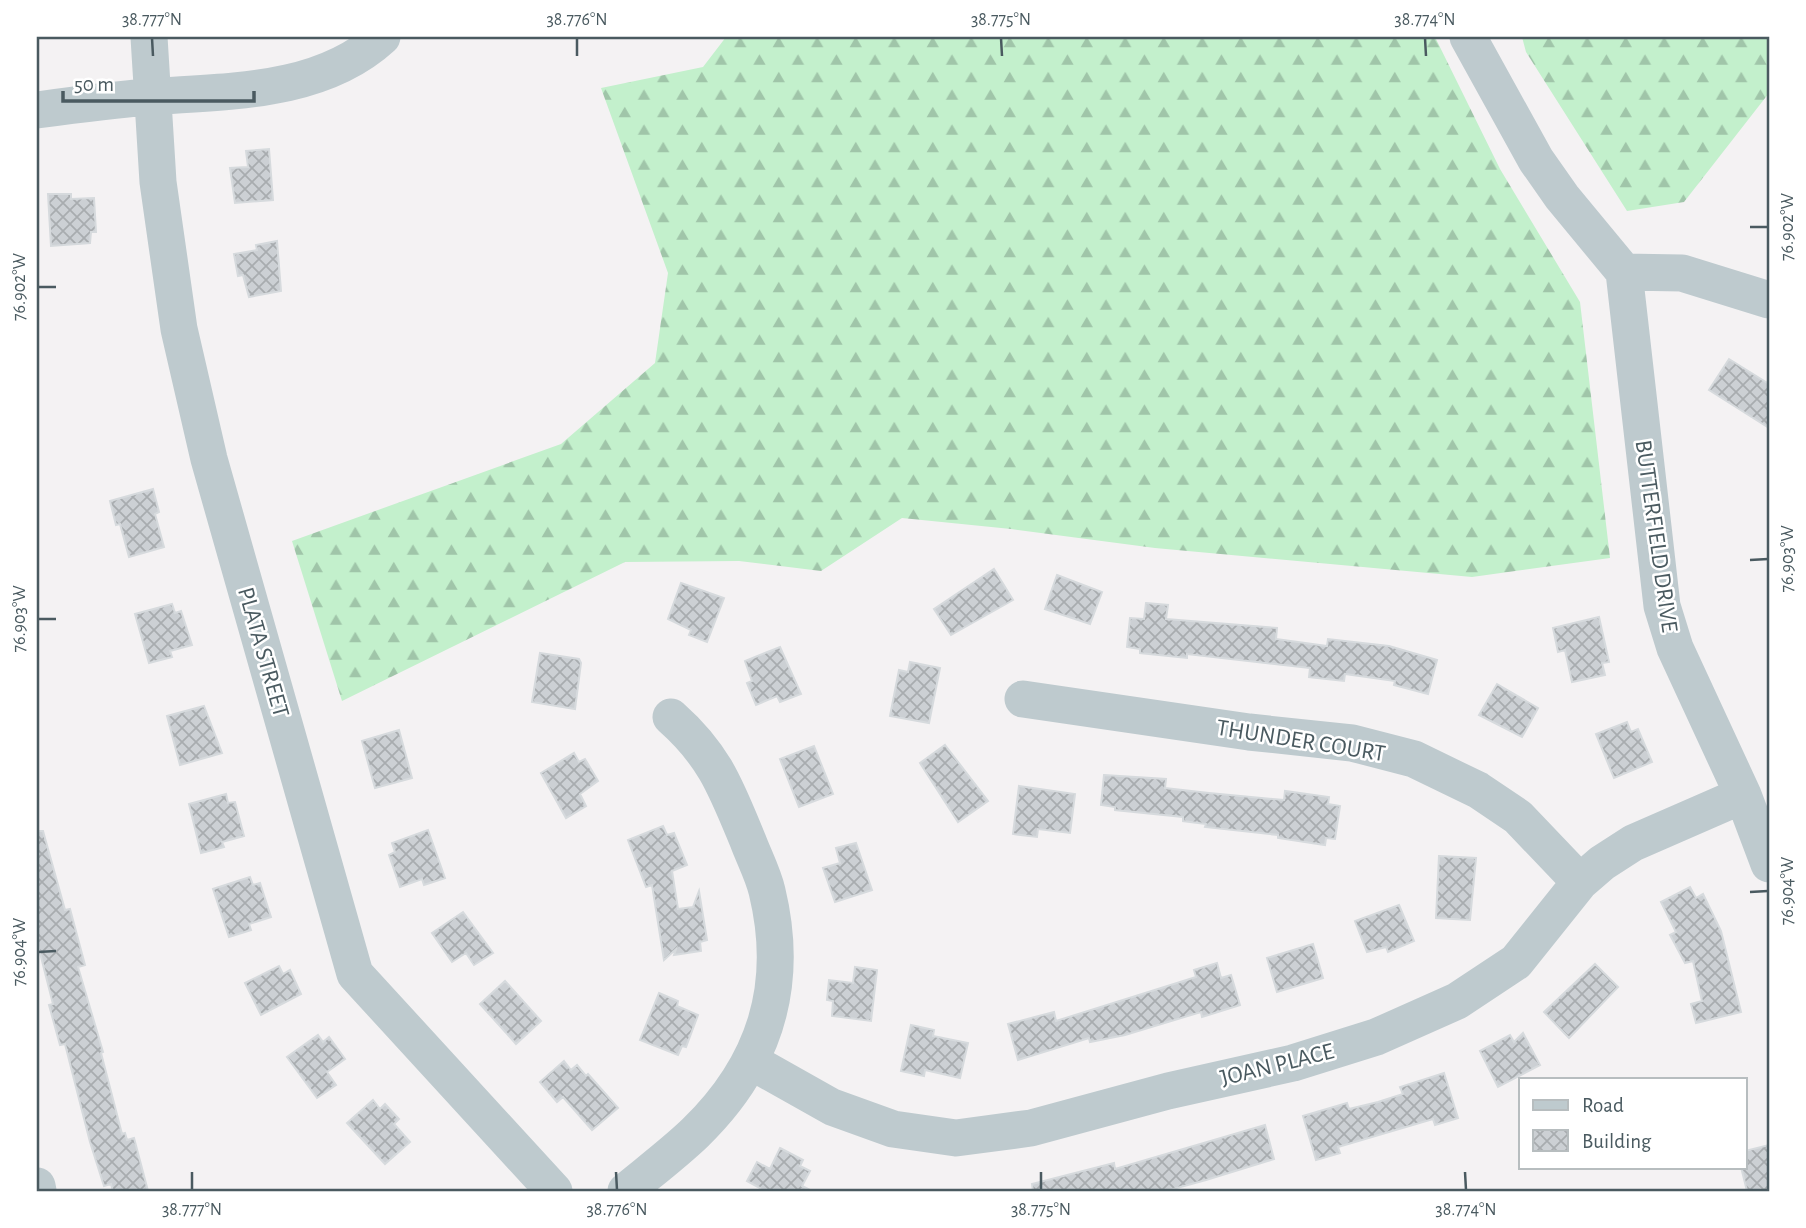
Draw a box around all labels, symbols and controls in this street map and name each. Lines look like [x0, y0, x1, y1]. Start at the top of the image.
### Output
text: 38.777°N [122, 11, 182, 29]
text: 38.776°N [546, 11, 608, 29]
text: 38.775°N [971, 11, 1031, 29]
text: 38.774°N [1394, 11, 1456, 29]
scale bar [63, 60, 254, 104]
text: 50 m [74, 74, 114, 95]
text: 76.902°W [1779, 193, 1797, 261]
text: 76.902°W [11, 253, 29, 321]
street label: BUTTERFIELD DRIVE [1631, 438, 1681, 634]
text: 76.903°W [1779, 525, 1797, 593]
street label: PLATA STREET [233, 584, 293, 720]
text: 76.903°W [11, 585, 29, 653]
street label: THUNDER COURT [1215, 716, 1387, 766]
text: 76.904°W [1779, 857, 1797, 925]
text: 76.904°W [11, 918, 29, 986]
street label: JOAN PLACE [1218, 1039, 1337, 1091]
legend [1519, 1078, 1746, 1168]
text: Road [1582, 1095, 1624, 1116]
text: Building [1582, 1131, 1652, 1152]
text: 38.777°N [162, 1201, 222, 1219]
text: 38.776°N [586, 1201, 648, 1219]
text: 38.775°N [1011, 1201, 1071, 1219]
text: 38.774°N [1435, 1201, 1497, 1219]

